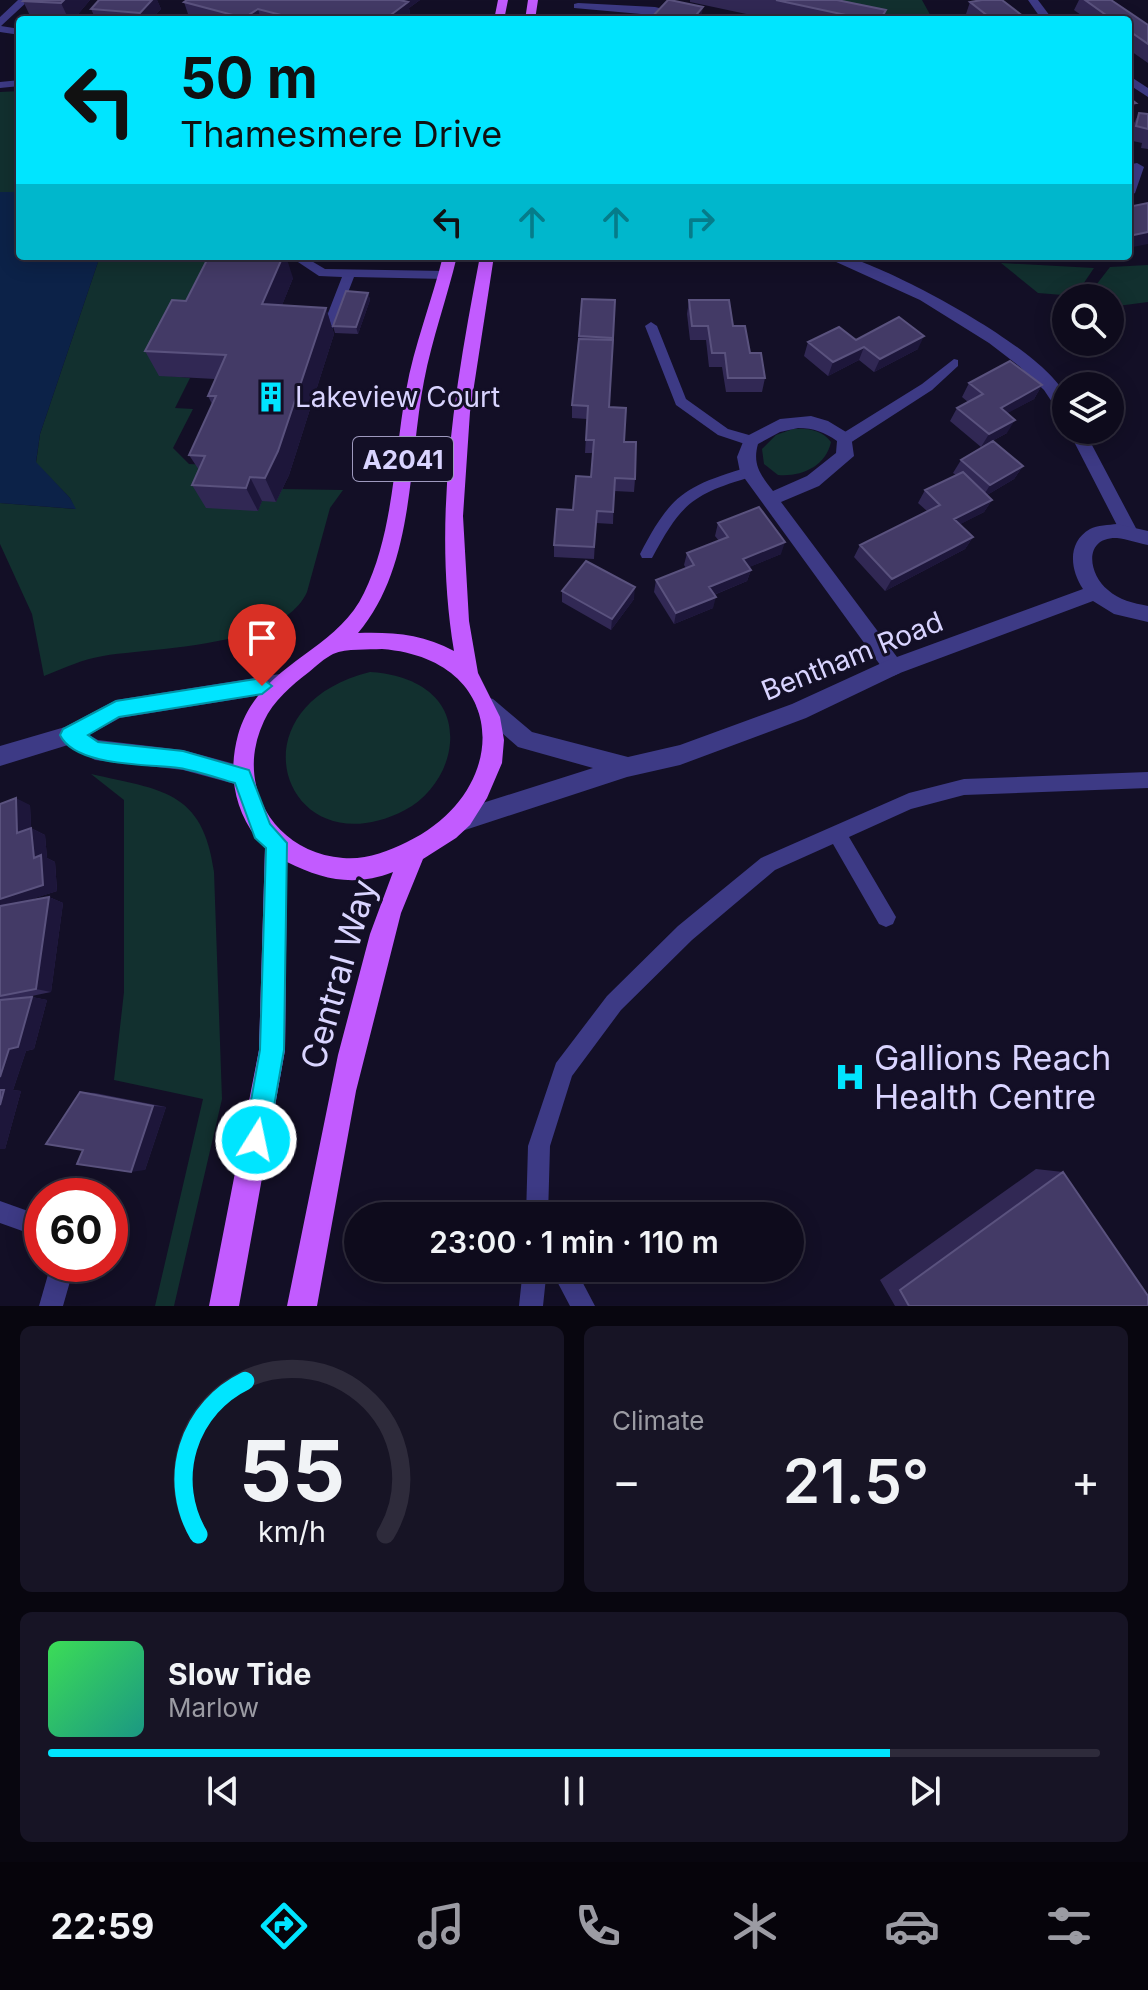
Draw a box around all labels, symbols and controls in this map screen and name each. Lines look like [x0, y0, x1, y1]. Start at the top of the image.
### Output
text: 50 m [180, 44, 318, 112]
icon: left [48, 48, 152, 152]
text: Thamesmere Drive [180, 112, 502, 156]
icon: left [426, 200, 470, 244]
icon: ahead [510, 200, 554, 244]
icon: ahead [594, 200, 638, 244]
icon: right [678, 200, 722, 244]
map controls [1052, 284, 1124, 444]
button: search [1052, 284, 1124, 356]
button: layers [1052, 372, 1124, 444]
building icon: Lakeview Court [254, 380, 288, 414]
place label: Lakeview Court [295, 380, 500, 414]
road number: A2041 [353, 437, 453, 481]
pin [228, 604, 296, 686]
street label: Bentham Road [756, 604, 948, 708]
icon: arrive [240, 616, 284, 660]
street label: Central Way [291, 875, 385, 1073]
place label: Gallions Reach Health Centre [874, 1037, 1111, 1117]
hospital icon: Gallions Reach Health Centre [833, 1060, 867, 1094]
position arrow [214, 1098, 298, 1182]
speed limit sign: 60 [24, 1178, 128, 1282]
text: 23:00 · 1 min · 110 m [429, 1224, 719, 1260]
text: Climate [612, 1405, 704, 1436]
text: 55 [239, 1420, 345, 1521]
text: 21.5° [783, 1445, 929, 1517]
text: − [612, 1454, 641, 1508]
text: + [1071, 1454, 1100, 1508]
text: km/h [258, 1514, 326, 1549]
text: Slow Tide [168, 1656, 311, 1692]
text: Marlow [168, 1692, 259, 1723]
icon: previous [201, 1769, 245, 1813]
icon: pause [552, 1769, 596, 1813]
icon: next [903, 1769, 947, 1813]
icon: directions [256, 1898, 312, 1954]
icon: music [413, 1898, 469, 1954]
icon: phone [570, 1898, 626, 1954]
icon: climate [727, 1898, 783, 1954]
icon: car [884, 1898, 940, 1954]
icon: filters [1041, 1898, 1097, 1954]
text: 22:59 [51, 1904, 154, 1948]

